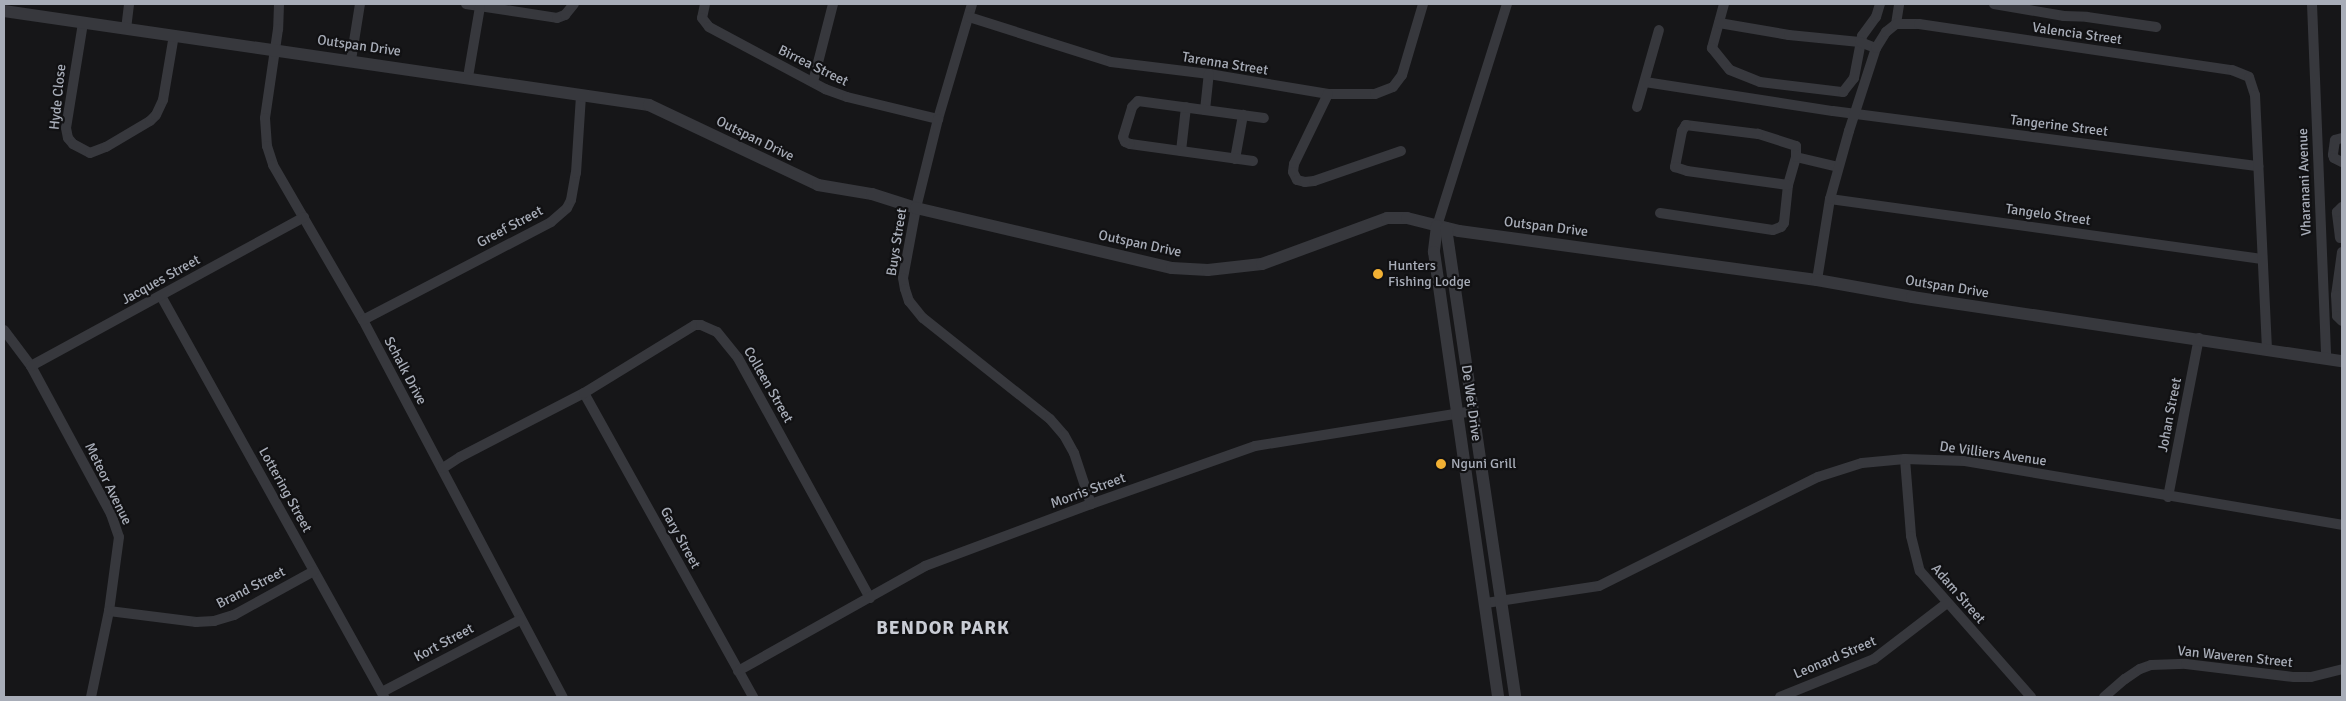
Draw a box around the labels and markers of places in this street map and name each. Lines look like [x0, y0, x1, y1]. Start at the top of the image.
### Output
place label: Hunters Fishing Lodge [1388, 258, 1471, 290]
marker: Hunters Fishing Lodge [1372, 268, 1384, 280]
place label: Nguni Grill [1451, 456, 1516, 472]
marker: Nguni Grill [1435, 458, 1447, 470]

